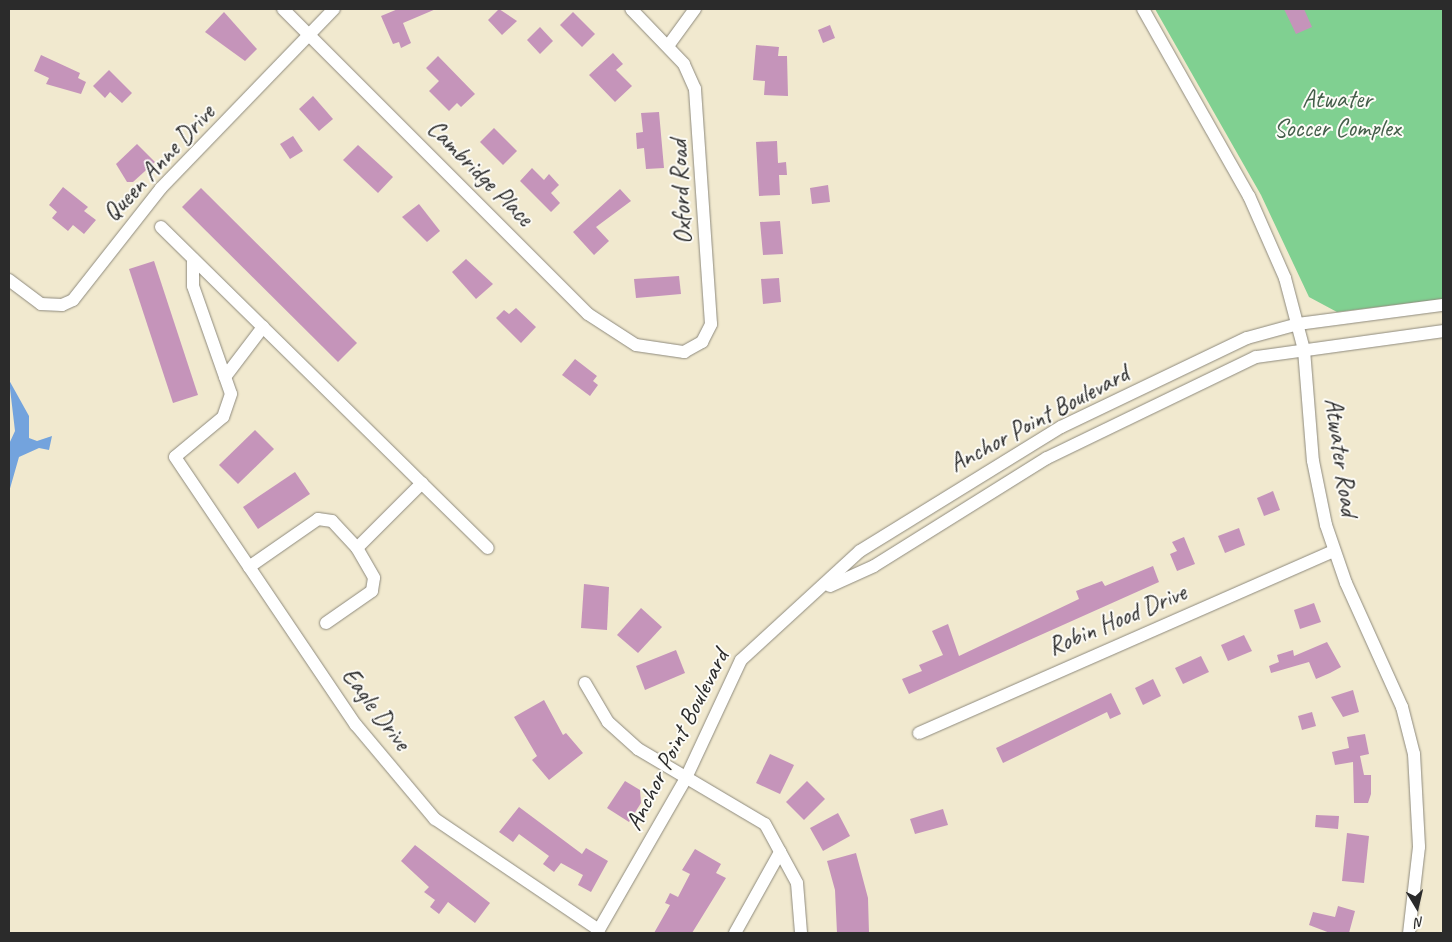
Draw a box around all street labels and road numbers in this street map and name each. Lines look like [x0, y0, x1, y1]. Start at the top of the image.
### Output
street label: Queen Anne Drive [97, 98, 221, 228]
street label: Cambridge Place [421, 114, 539, 232]
street label: Oxford Road [663, 139, 699, 245]
street label: Anchor Point Boulevard [944, 359, 1134, 479]
street label: Atwater Road [1318, 396, 1364, 518]
street label: Robin Hood Drive [1043, 577, 1191, 663]
street label: Anchor Point Boulevard [618, 645, 736, 835]
street label: Eagle Drive [335, 662, 417, 756]

